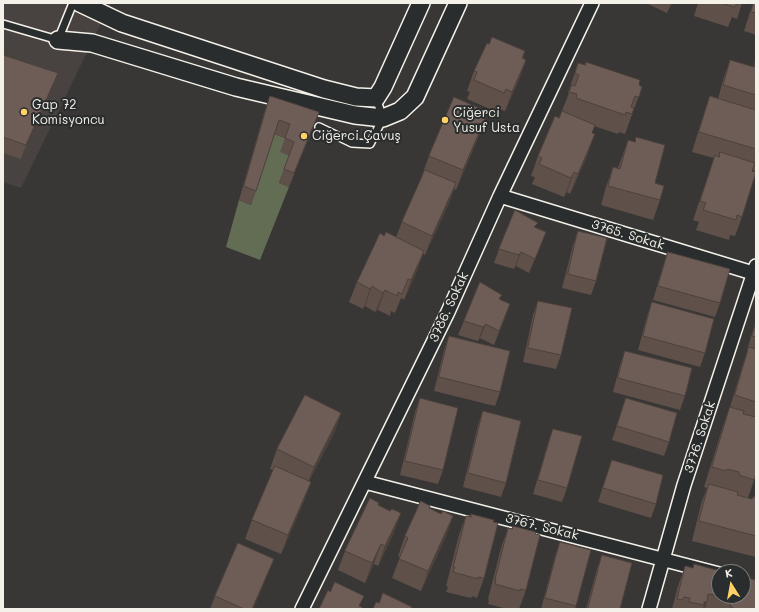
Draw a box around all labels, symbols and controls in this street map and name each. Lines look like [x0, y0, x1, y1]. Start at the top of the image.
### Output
place label: Gap 72 Komisyoncu [32, 97, 105, 128]
place label: Ciğerci Yusuf Usta [453, 105, 520, 136]
marker: Gap 72 Komisyoncu [19, 107, 29, 117]
marker: Ciğerci Yusuf Usta [440, 115, 450, 125]
place label: Ciğerci Çavuş [312, 128, 401, 144]
marker: Ciğerci Çavuş [299, 131, 309, 141]
street label: 3765. Sokak [590, 217, 666, 253]
street label: 3786. Sokak [426, 269, 472, 345]
street label: 3776. Sokak [681, 399, 719, 475]
street label: 3767. Sokak [504, 510, 580, 544]
north arrow [711, 564, 751, 604]
text: K [724, 565, 734, 581]

